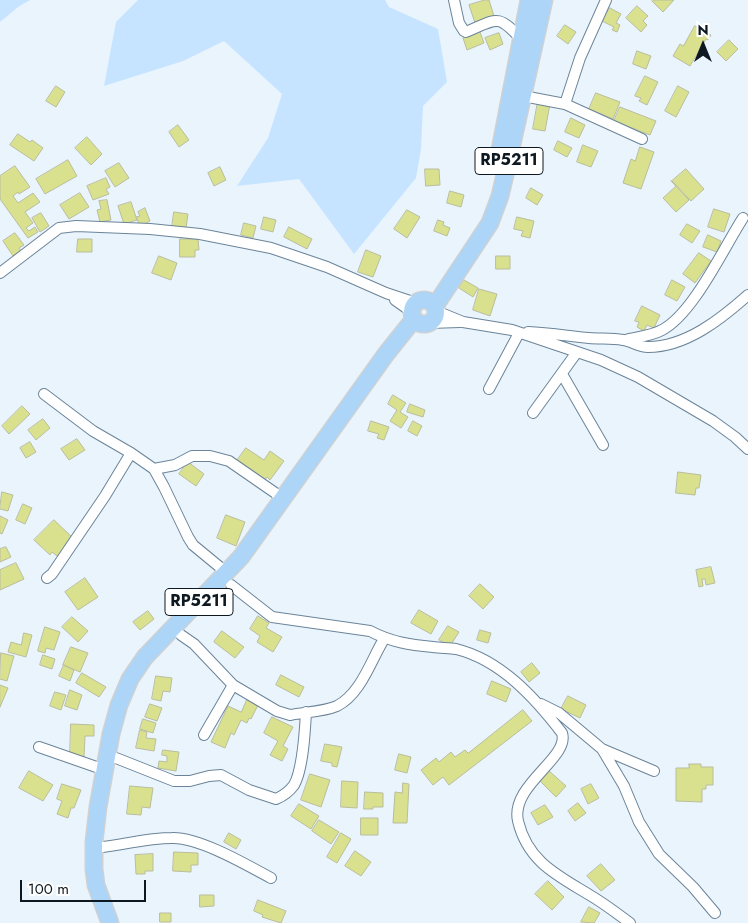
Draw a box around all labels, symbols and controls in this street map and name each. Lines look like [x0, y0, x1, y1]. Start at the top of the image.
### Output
north arrow [678, 20, 728, 70]
text: N [697, 20, 709, 40]
road number: RP5211 [475, 148, 543, 175]
road number: RP5211 [165, 588, 233, 616]
scale bar [22, 870, 149, 902]
text: 100 m [28, 878, 69, 900]

